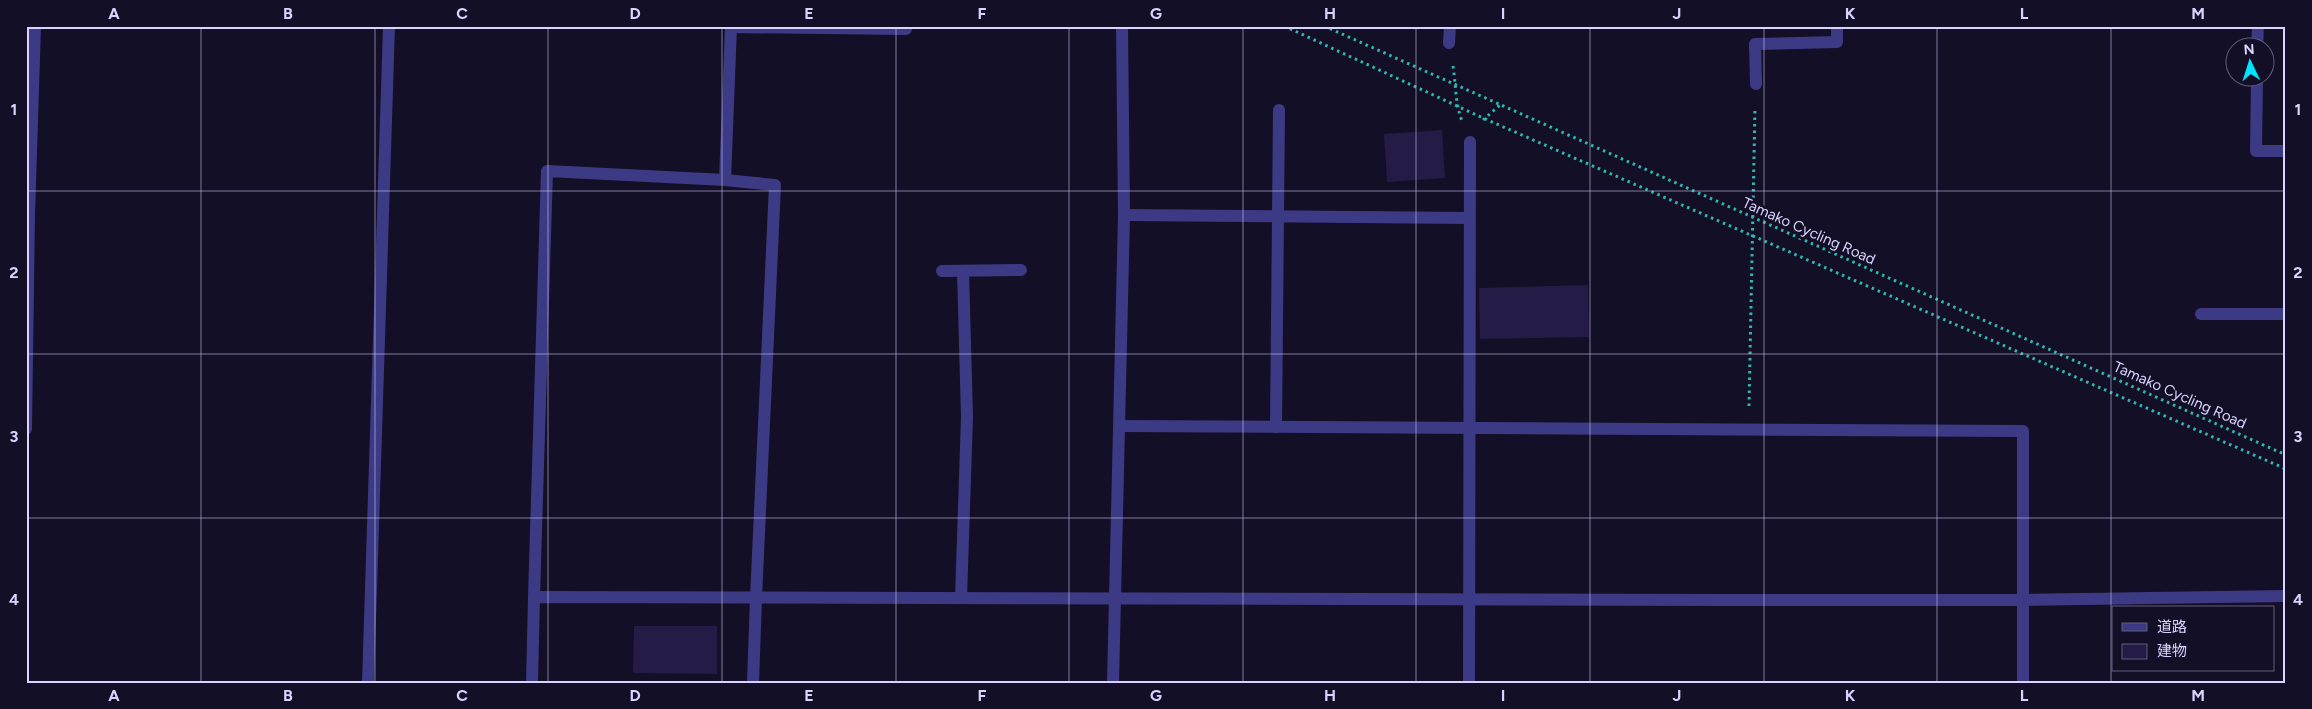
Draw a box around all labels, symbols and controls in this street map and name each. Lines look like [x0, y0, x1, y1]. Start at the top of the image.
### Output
text: A [108, 4, 120, 23]
text: B [283, 4, 293, 23]
text: C [456, 4, 468, 23]
text: D [629, 4, 641, 23]
text: E [804, 4, 814, 23]
text: F [978, 4, 987, 23]
text: G [1150, 4, 1162, 23]
text: H [1324, 4, 1336, 23]
text: I [1501, 4, 1505, 23]
text: J [1673, 4, 1681, 23]
text: K [1845, 4, 1856, 23]
text: L [2020, 4, 2029, 23]
text: M [2191, 4, 2205, 23]
north arrow [2224, 38, 2274, 88]
text: N [2243, 41, 2255, 58]
text: 1 [11, 100, 17, 119]
text: 1 [2295, 100, 2301, 119]
street label: Tamako Cycling Road [1740, 194, 1878, 268]
text: 2 [9, 263, 19, 282]
text: 2 [2293, 263, 2303, 282]
street label: Tamako Cycling Road [2111, 358, 2249, 432]
text: 3 [10, 427, 19, 446]
text: 3 [2294, 427, 2303, 446]
text: 4 [9, 590, 19, 609]
text: 4 [2293, 590, 2303, 609]
legend [2112, 606, 2274, 672]
text: 道路 [2157, 618, 2187, 636]
text: 建物 [2157, 642, 2187, 660]
text: A [108, 686, 120, 705]
text: B [283, 686, 293, 705]
text: C [456, 686, 468, 705]
text: D [629, 686, 641, 705]
text: E [804, 686, 814, 705]
text: F [978, 686, 987, 705]
text: G [1150, 686, 1162, 705]
text: H [1324, 686, 1336, 705]
text: I [1501, 686, 1505, 705]
text: J [1673, 686, 1681, 705]
text: K [1845, 686, 1856, 705]
text: L [2020, 686, 2029, 705]
text: M [2191, 686, 2205, 705]

